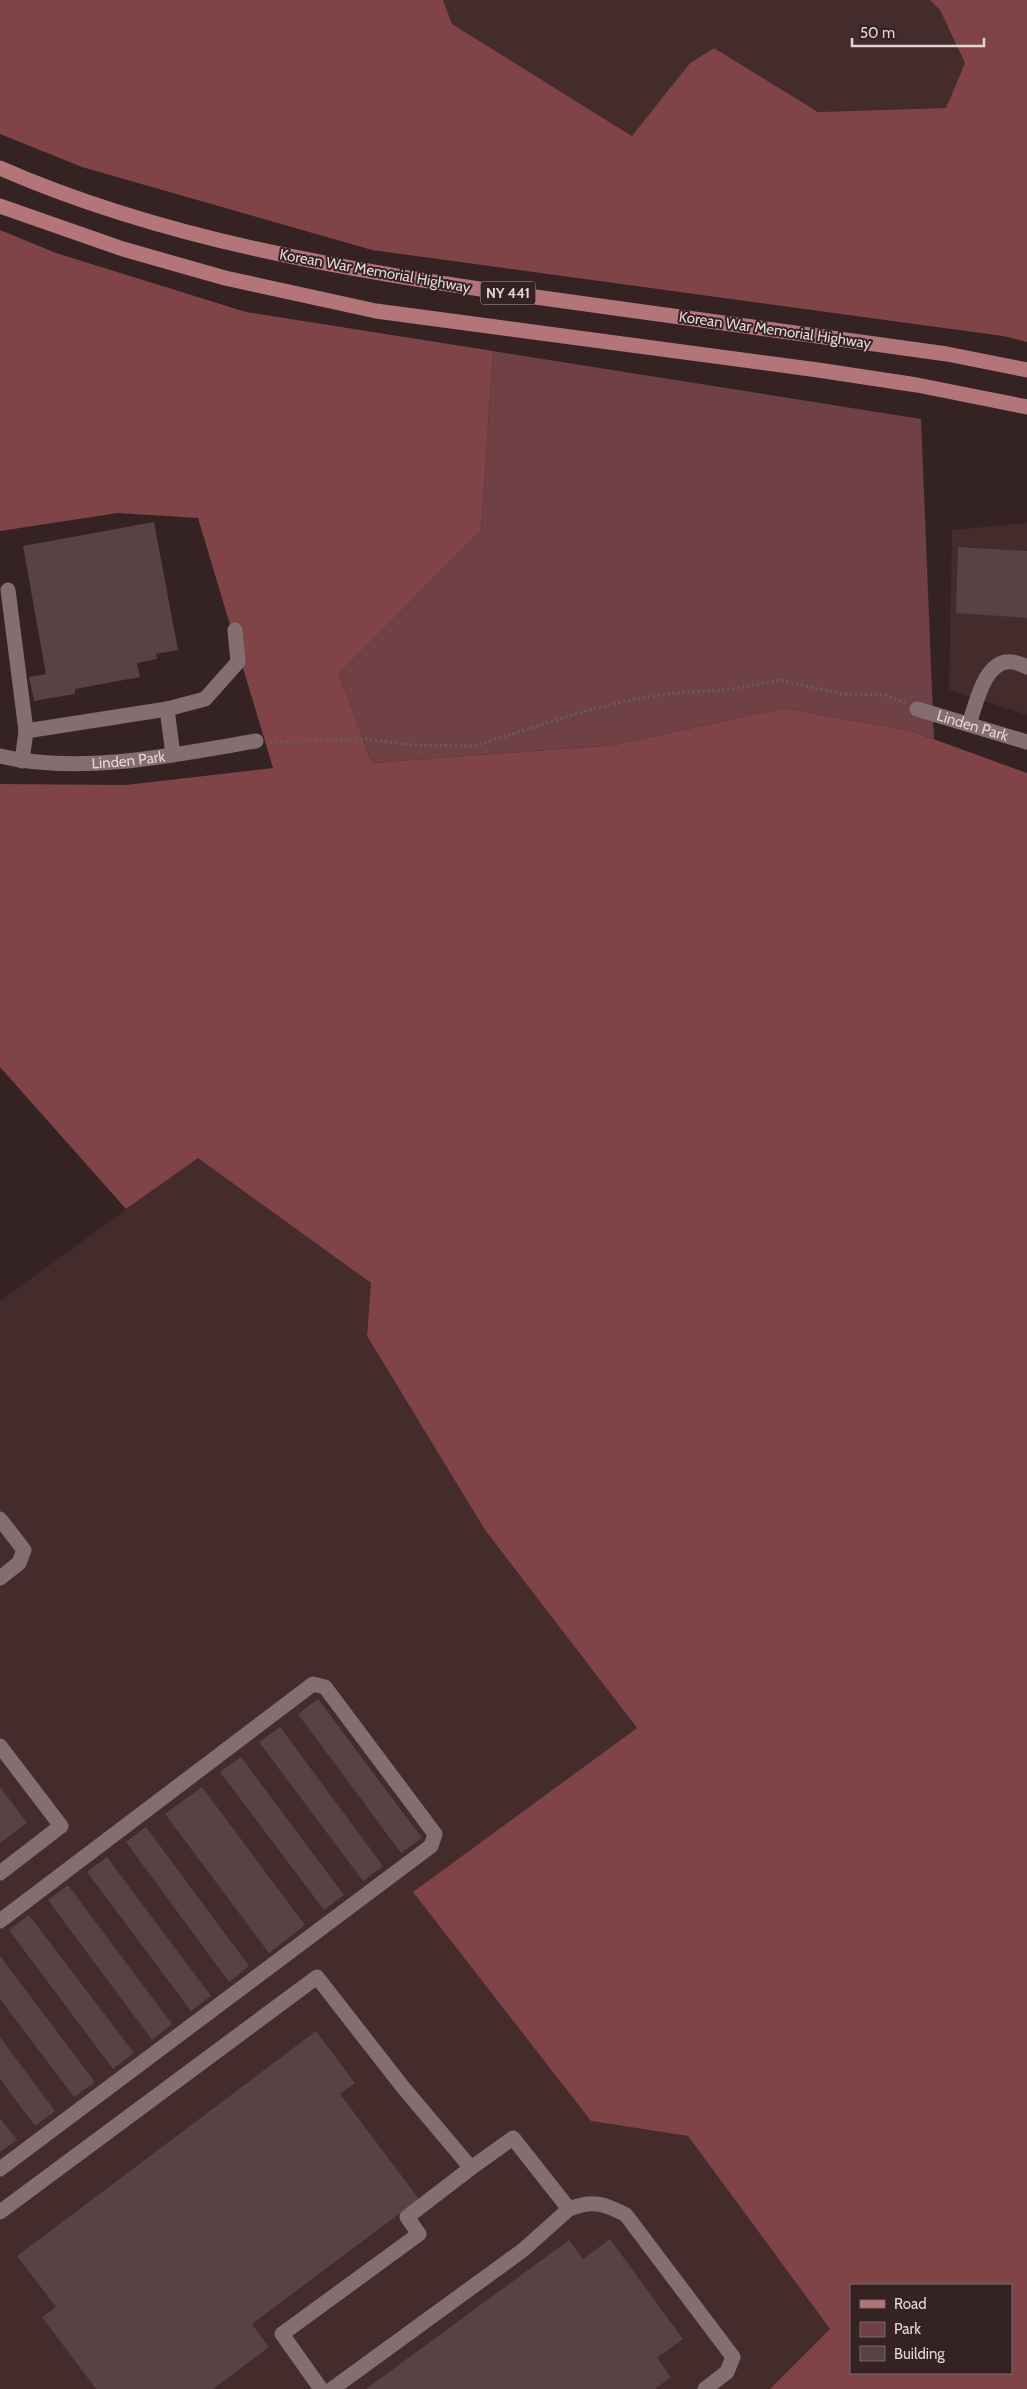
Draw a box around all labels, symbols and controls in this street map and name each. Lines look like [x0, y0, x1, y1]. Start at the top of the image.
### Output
scale bar [852, 15, 984, 47]
text: 50 m [860, 24, 895, 42]
street label: Korean War Memorial Highway [278, 245, 472, 297]
road number: NY 441 [480, 282, 536, 304]
street label: Korean War Memorial Highway [678, 308, 873, 352]
street label: Linden Park [935, 706, 1011, 745]
street label: Linden Park [91, 747, 167, 772]
legend [850, 2284, 1012, 2374]
text: Road [894, 2295, 927, 2313]
text: Park [894, 2320, 921, 2338]
text: Building [894, 2345, 945, 2363]

